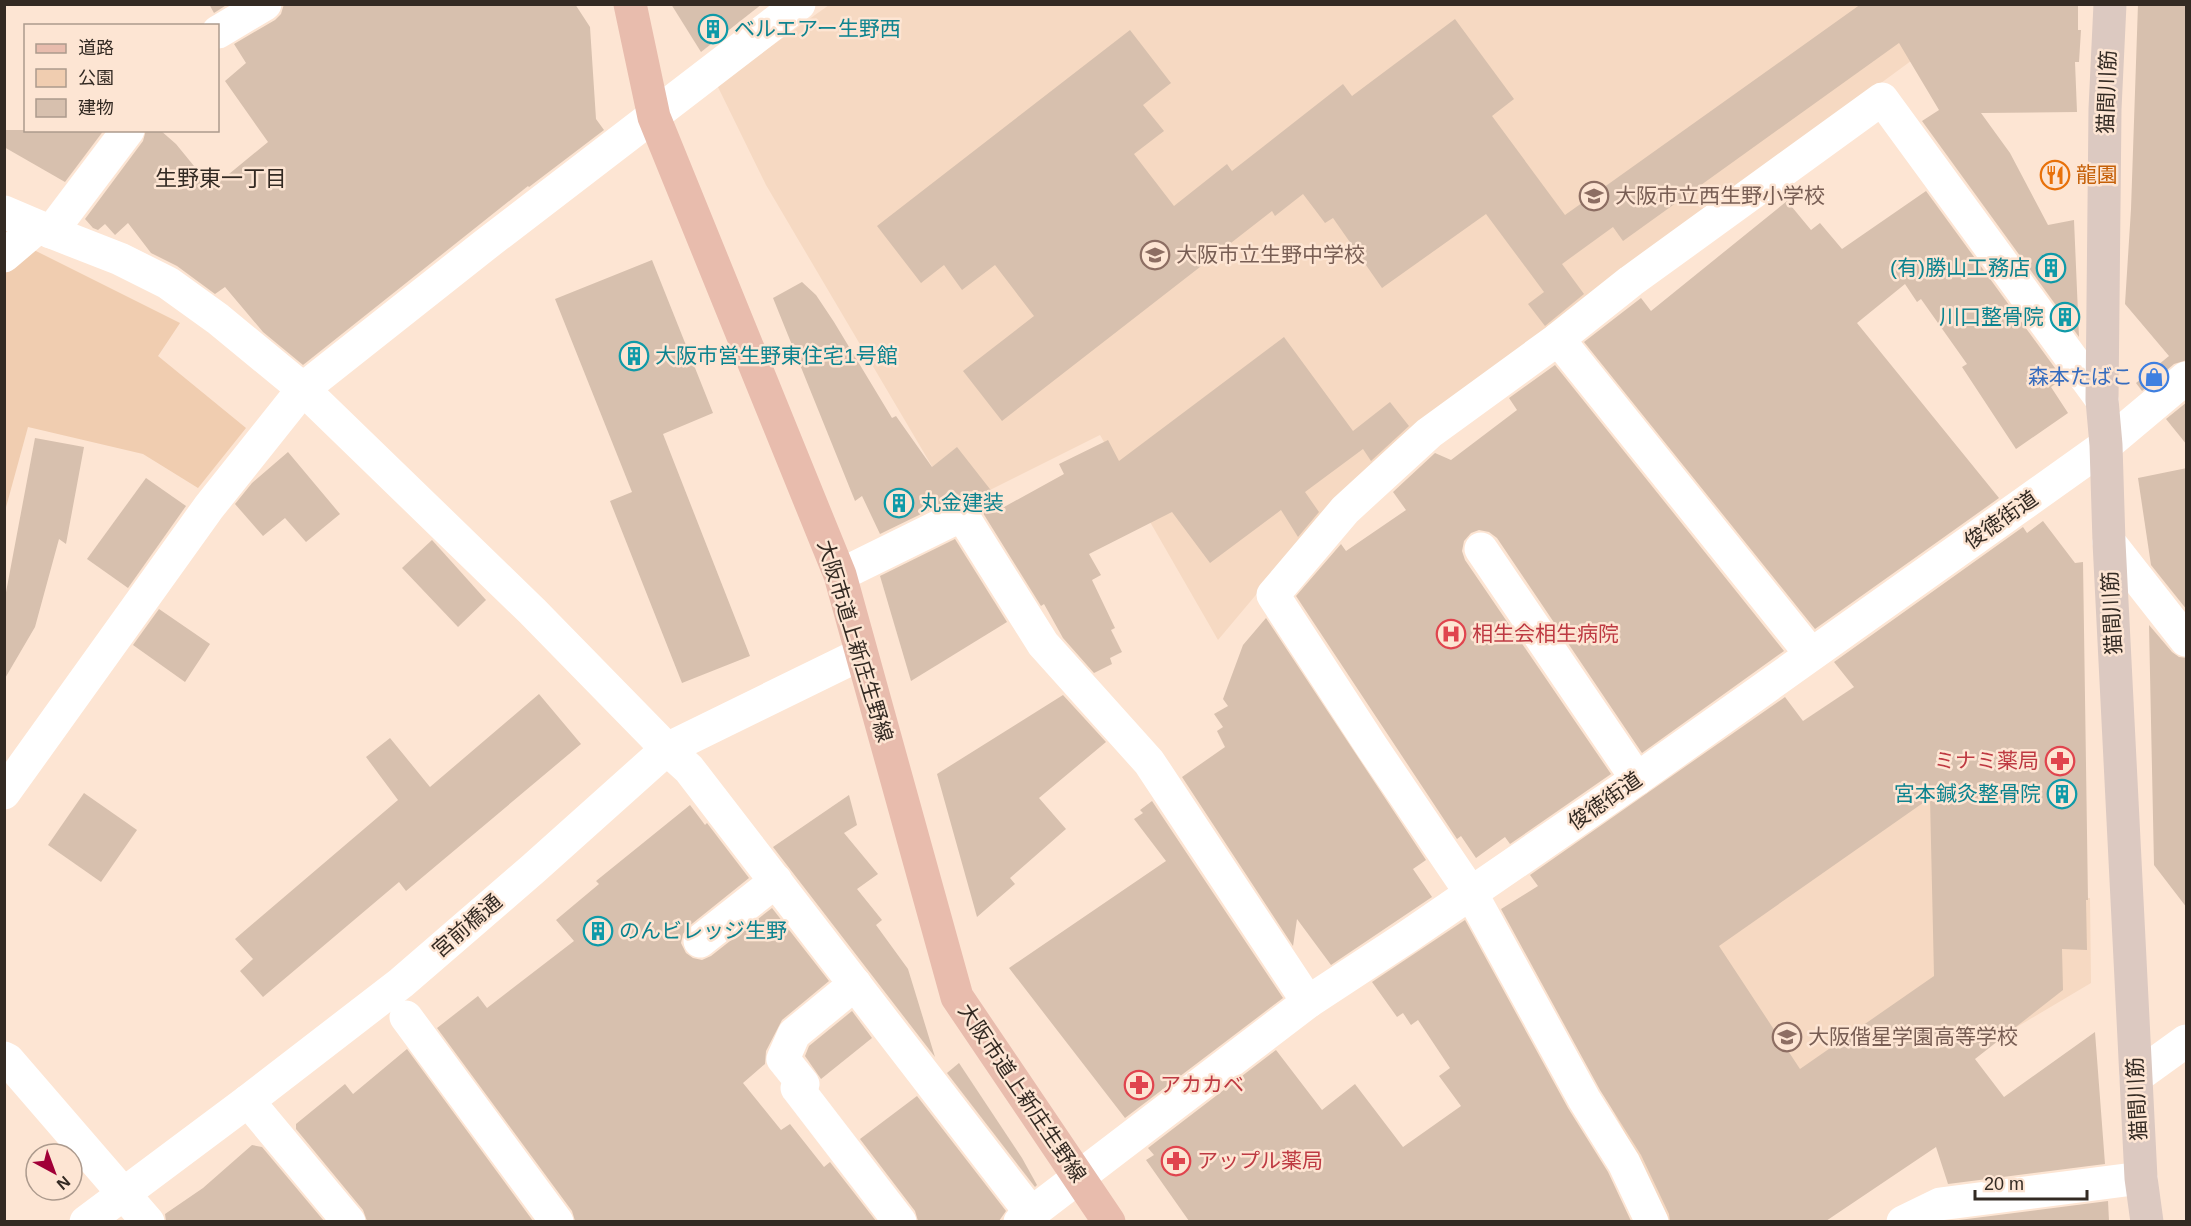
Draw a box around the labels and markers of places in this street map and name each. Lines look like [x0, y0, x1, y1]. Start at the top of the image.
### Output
building icon: ベルエアー生野西 [697, 13, 729, 45]
place label: ベルエアー生野西 [734, 17, 901, 40]
restaurant icon: 龍園 [2039, 159, 2071, 191]
place label: 龍園 [2076, 163, 2118, 186]
school or university icon: 大阪市立西生野小学校 [1578, 180, 1610, 212]
place label: 大阪市立西生野小学校 [1615, 184, 1825, 207]
school or university icon: 大阪市立生野中学校 [1139, 239, 1171, 271]
place label: 大阪市立生野中学校 [1176, 243, 1365, 266]
building icon: (有)勝山工務店 [2035, 252, 2067, 284]
place label: (有)勝山工務店 [1890, 256, 2030, 279]
building icon: 川口整骨院 [2049, 301, 2081, 333]
place label: 川口整骨院 [1939, 305, 2044, 328]
building icon: 大阪市営生野東住宅1号館 [618, 340, 650, 372]
place label: 大阪市営生野東住宅1号館 [655, 344, 898, 367]
shop icon: 森本たばこ [2138, 361, 2170, 393]
place label: 森本たばこ [2028, 365, 2133, 388]
building icon: 丸金建装 [883, 487, 915, 519]
place label: 丸金建装 [920, 491, 1004, 514]
hospital icon: 相生会相生病院 [1435, 618, 1467, 650]
place label: 相生会相生病院 [1472, 622, 1619, 645]
pharmacy icon: ミナミ薬局 [2044, 745, 2076, 777]
place label: ミナミ薬局 [1934, 749, 2039, 772]
building icon: 宮本鍼灸整骨院 [2046, 778, 2078, 810]
place label: 宮本鍼灸整骨院 [1894, 782, 2041, 805]
building icon: のんビレッジ生野 [582, 915, 614, 947]
place label: のんビレッジ生野 [619, 919, 787, 942]
school or university icon: 大阪偕星学園高等学校 [1771, 1021, 1803, 1053]
place label: 大阪偕星学園高等学校 [1808, 1025, 2018, 1048]
pharmacy icon: アカカベ [1123, 1069, 1155, 1101]
place label: アカカベ [1160, 1073, 1244, 1096]
pharmacy icon: アップル薬局 [1160, 1145, 1192, 1177]
place label: アップル薬局 [1197, 1149, 1323, 1172]

